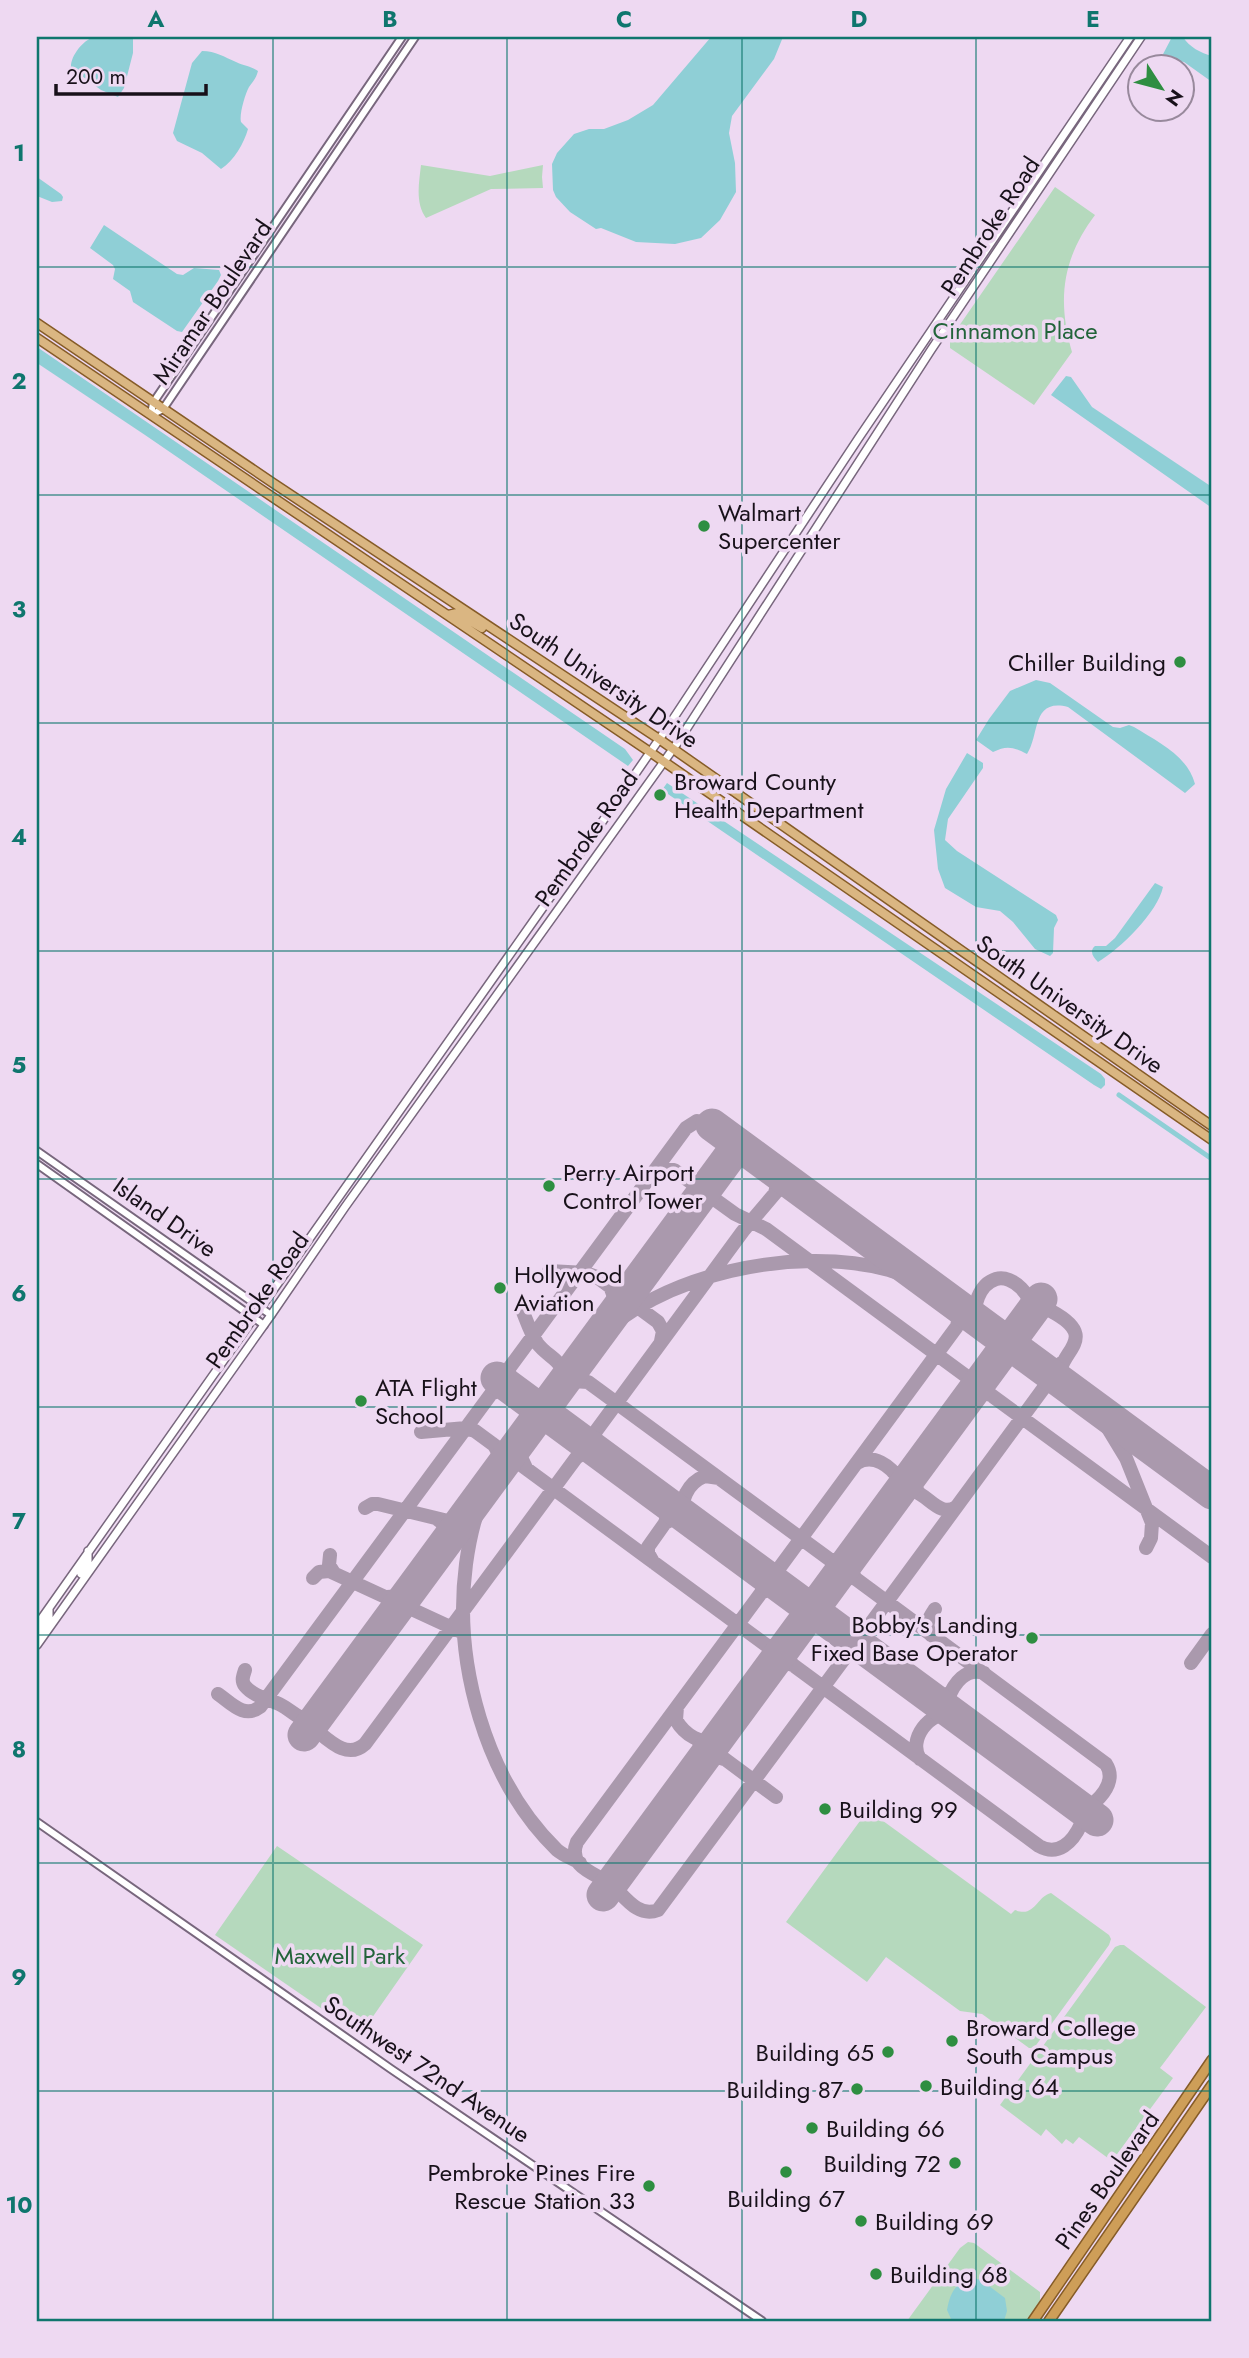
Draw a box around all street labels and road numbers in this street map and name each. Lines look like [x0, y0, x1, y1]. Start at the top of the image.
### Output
street label: Pembroke Road [932, 149, 1048, 303]
street label: Miramar Boulevard [144, 213, 280, 391]
street label: South University Drive [502, 603, 706, 757]
street label: Pembroke Road [526, 763, 646, 913]
street label: South University Drive [969, 926, 1171, 1082]
street label: Island Drive [106, 1168, 224, 1266]
street label: Pembroke Road [197, 1225, 317, 1375]
street label: Southwest 72nd Avenue [317, 1987, 537, 2151]
street label: Pines Boulevard [1046, 2104, 1168, 2256]

